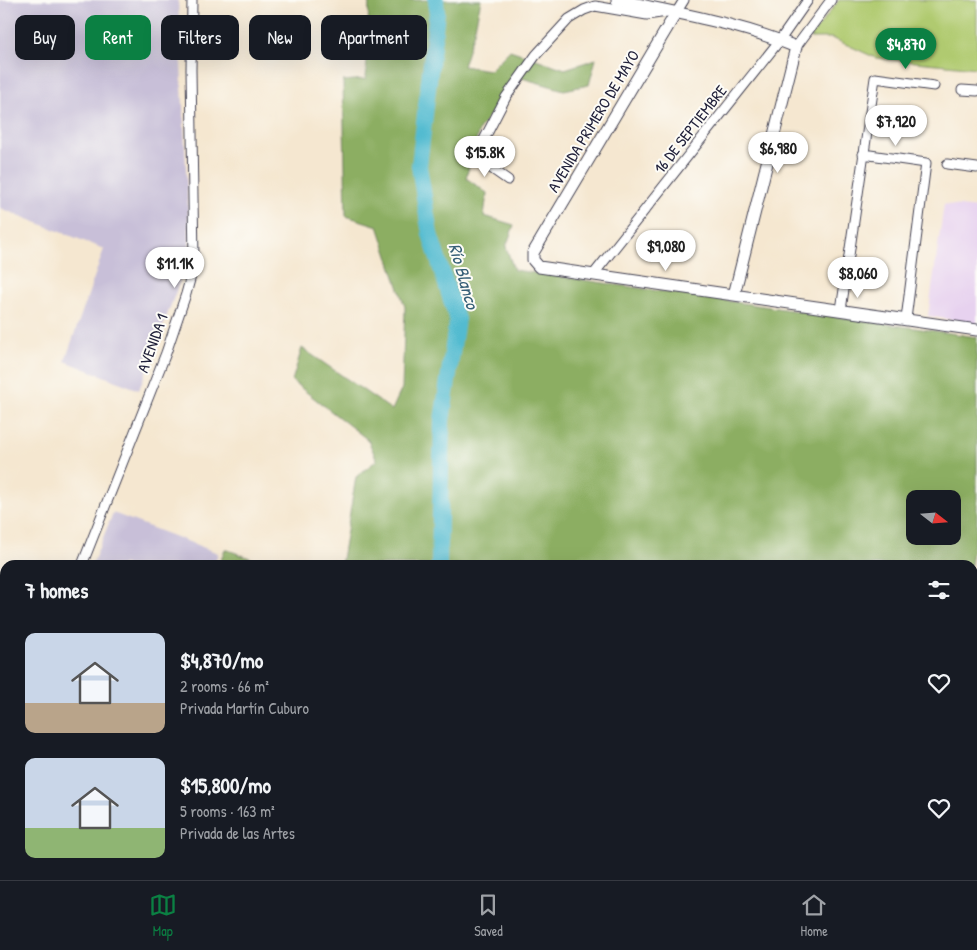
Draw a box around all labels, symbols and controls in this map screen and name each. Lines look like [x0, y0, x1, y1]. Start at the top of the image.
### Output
chip: Buy [15, 15, 75, 60]
chip: Rent [85, 15, 151, 60]
chip: Filters [161, 15, 239, 60]
chip: New [249, 15, 311, 60]
chip: Apartment [321, 15, 427, 60]
pin: $4,870 [865, 28, 947, 70]
text: $4,870 [886, 33, 926, 55]
street label: AVENIDA PRIMERO DE MAYO [542, 46, 644, 196]
street label: 16 DE SEPTIEMBRE [649, 80, 731, 178]
pin: $7,920 [855, 104, 937, 147]
text: $7,920 [876, 110, 916, 132]
pin: $6,980 [737, 132, 819, 174]
pin: $15.8K [444, 136, 526, 178]
text: $6,980 [759, 137, 797, 159]
text: $15.8K [465, 141, 505, 163]
pin: $9,080 [625, 230, 707, 272]
text: $9,080 [647, 235, 685, 257]
water label: Río Blanco [443, 240, 486, 313]
pin: $11.1K [134, 246, 216, 289]
text: $11.1K [156, 252, 194, 274]
pin: $8,060 [817, 256, 899, 299]
text: $8,060 [839, 262, 878, 284]
street label: AVENIDA 1 [131, 310, 173, 375]
north arrow [906, 490, 961, 545]
map controls [906, 490, 961, 545]
text: 7 homes [25, 576, 88, 605]
icon: filters [925, 576, 953, 604]
text: $4,870/mo [180, 646, 263, 675]
icon: home [65, 653, 125, 713]
icon: heart [925, 669, 953, 697]
text: 2 rooms · 66 m² [180, 675, 269, 697]
text: Privada Martín Cuburo [180, 697, 309, 719]
text: $15,800/mo [180, 771, 271, 800]
icon: home [65, 778, 125, 838]
icon: heart [925, 794, 953, 822]
text: 5 rooms · 163 m² [180, 800, 275, 822]
text: Privada de las Artes [180, 822, 295, 844]
tab: Map [149, 891, 177, 940]
tab: Saved [474, 891, 503, 940]
tab: Home [800, 891, 828, 940]

